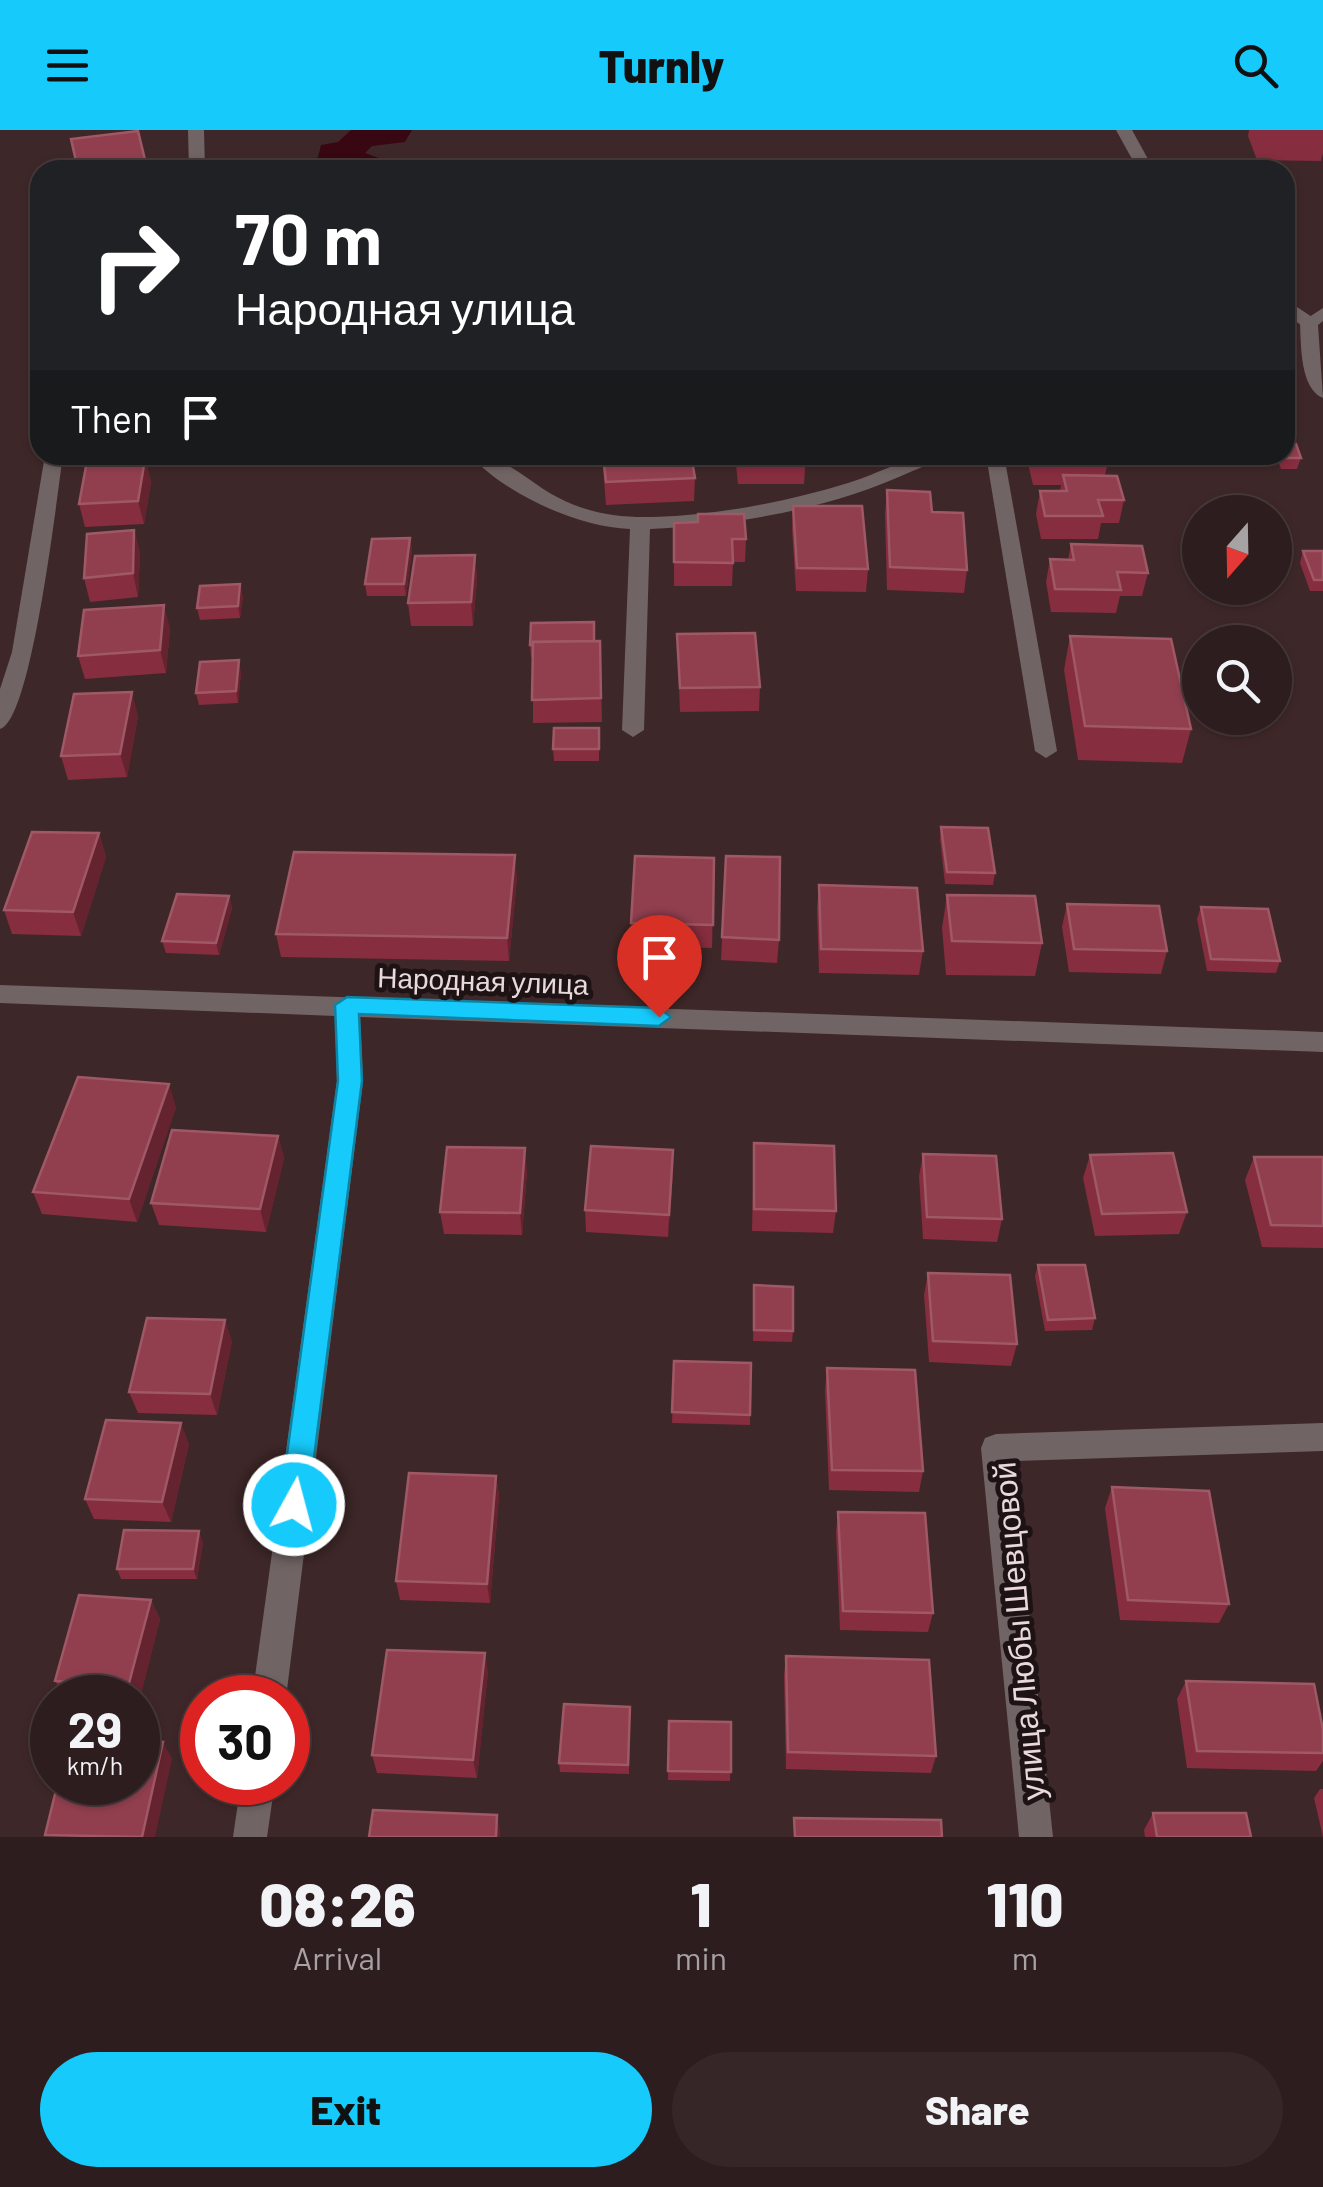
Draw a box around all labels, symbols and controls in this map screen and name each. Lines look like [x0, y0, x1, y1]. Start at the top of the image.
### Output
icon: menu [40, 38, 95, 93]
text: Turnly [599, 38, 724, 92]
icon: search [1228, 38, 1283, 93]
text: 70 m [235, 195, 382, 279]
icon: right [70, 200, 200, 330]
text: Народная улица [235, 280, 575, 334]
icon: arrive [173, 390, 228, 445]
text: Then [70, 395, 153, 441]
north arrow [1182, 495, 1292, 605]
map controls [1182, 495, 1292, 735]
button: search [1182, 625, 1292, 735]
pin [617, 915, 702, 1018]
icon: arrive [632, 930, 687, 985]
street label: Народная улица [377, 959, 590, 1001]
position arrow [242, 1453, 346, 1557]
street label: улица Любы Шевцовой [983, 1460, 1052, 1802]
speed limit sign: 30 [180, 1675, 310, 1805]
text: 29 [68, 1698, 122, 1758]
text: km/h [67, 1750, 123, 1780]
text: 08:26 [259, 1867, 416, 1939]
text: 1 [690, 1867, 712, 1939]
text: 110 [986, 1867, 1064, 1939]
text: Arrival [293, 1938, 382, 1976]
text: min [675, 1938, 727, 1976]
text: m [1012, 1938, 1038, 1976]
button: Exit [40, 2052, 652, 2167]
button: Share [672, 2052, 1283, 2167]

